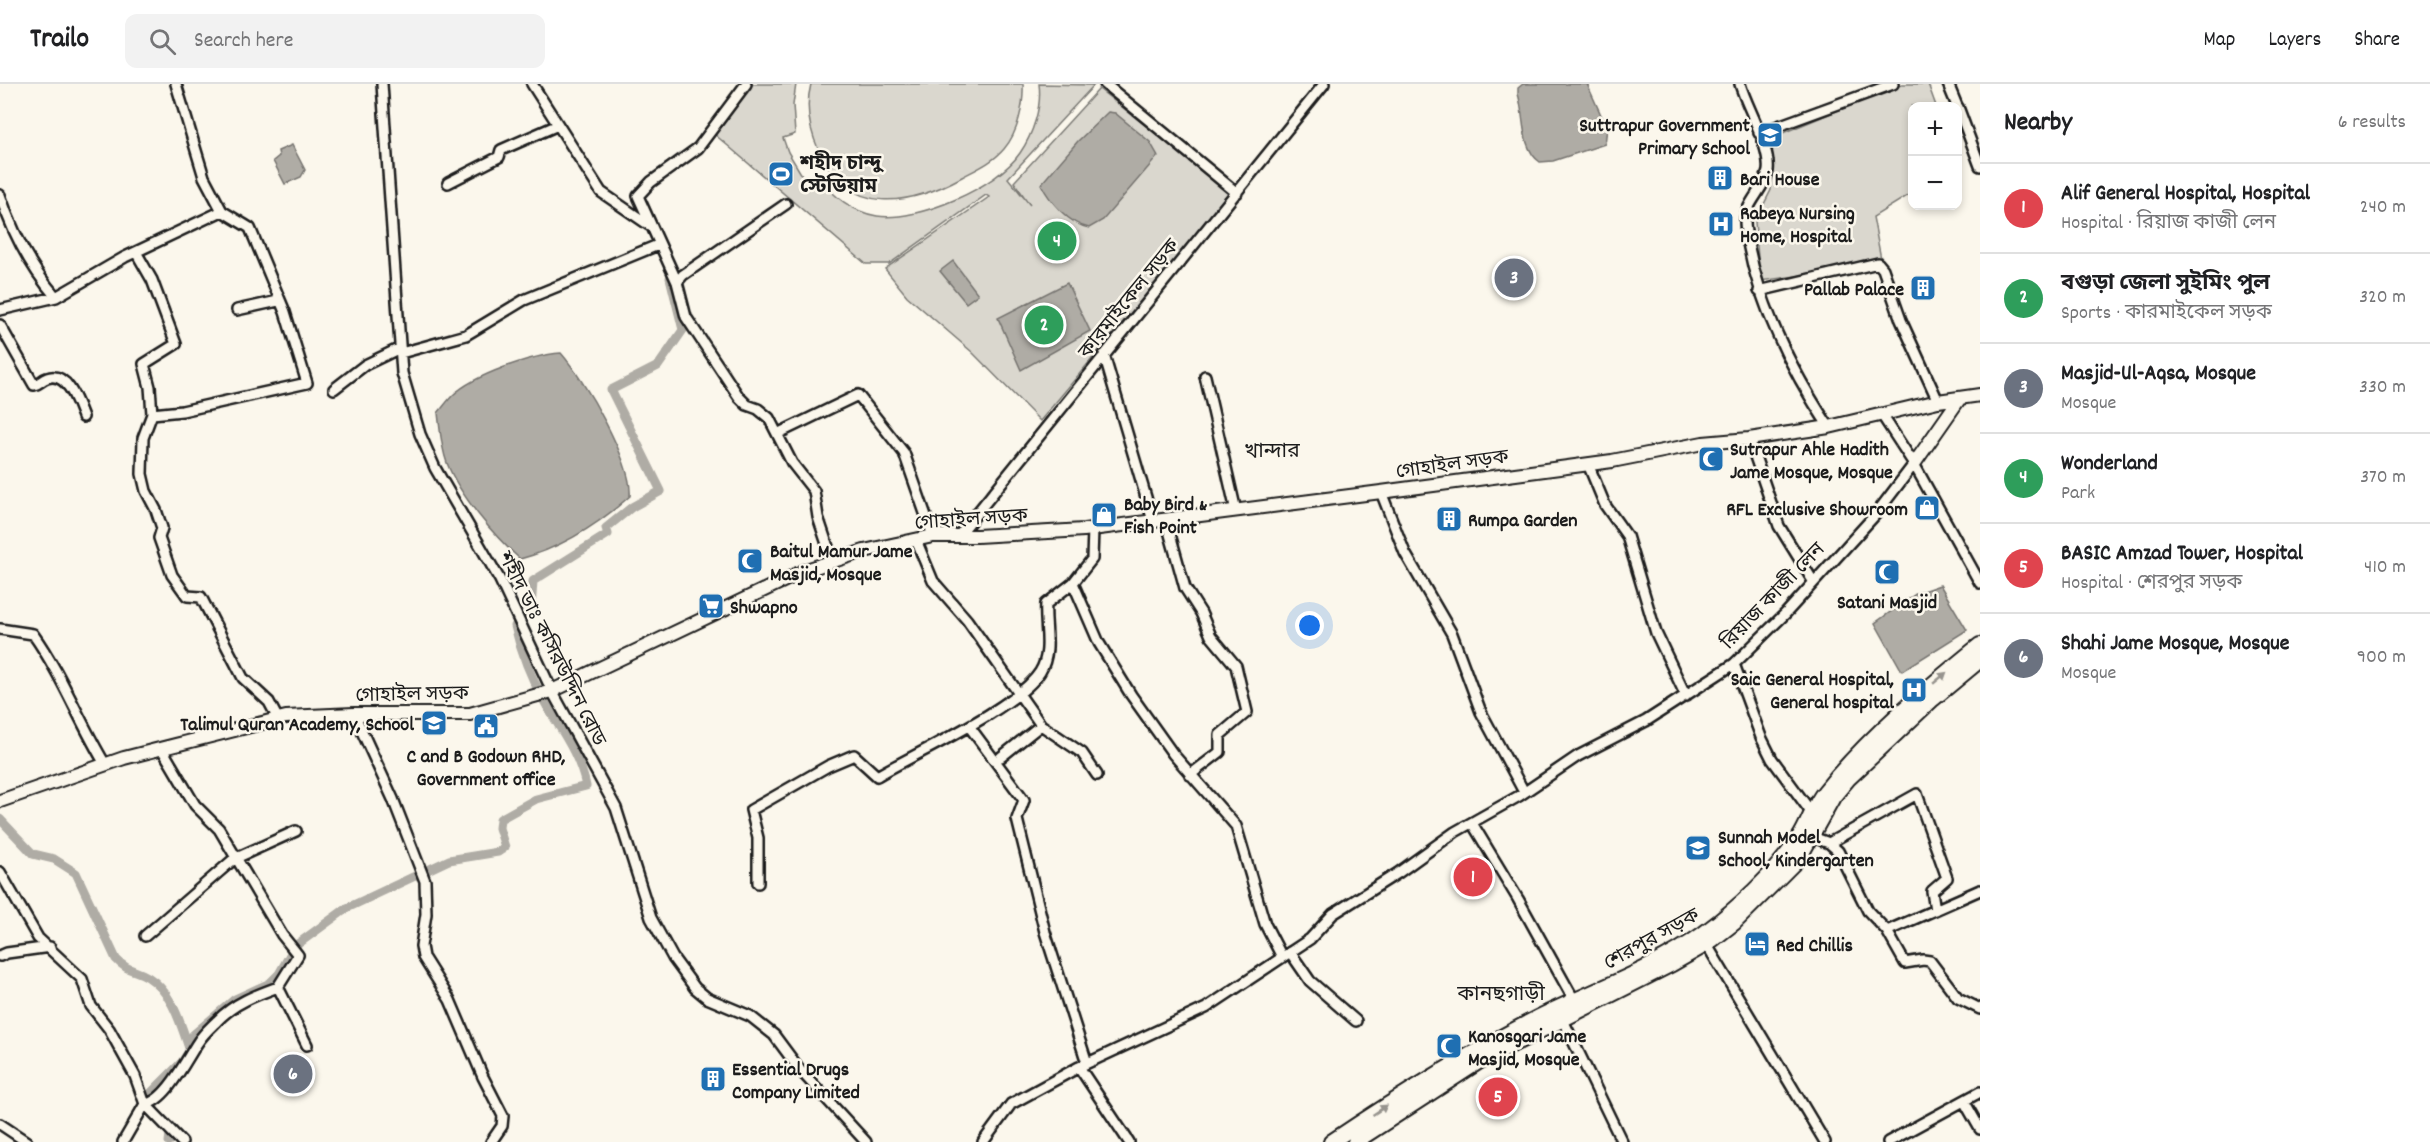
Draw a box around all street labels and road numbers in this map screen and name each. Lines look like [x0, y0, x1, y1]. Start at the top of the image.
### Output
street label: কারমাইকেল সড়ক [1072, 233, 1188, 367]
street label: গোহাইল সড়ক [1394, 443, 1511, 488]
street label: গোহাইল সড়ক [914, 502, 1030, 539]
street label: রিয়াজ কাজী লেন [1714, 536, 1833, 658]
street label: শহীদ ডাঃ কসিরউদ্দিন রোড [489, 546, 613, 752]
street label: গোহাইল সড়ক [355, 680, 470, 711]
street label: শেরপুর সড়ক [1599, 902, 1706, 978]

